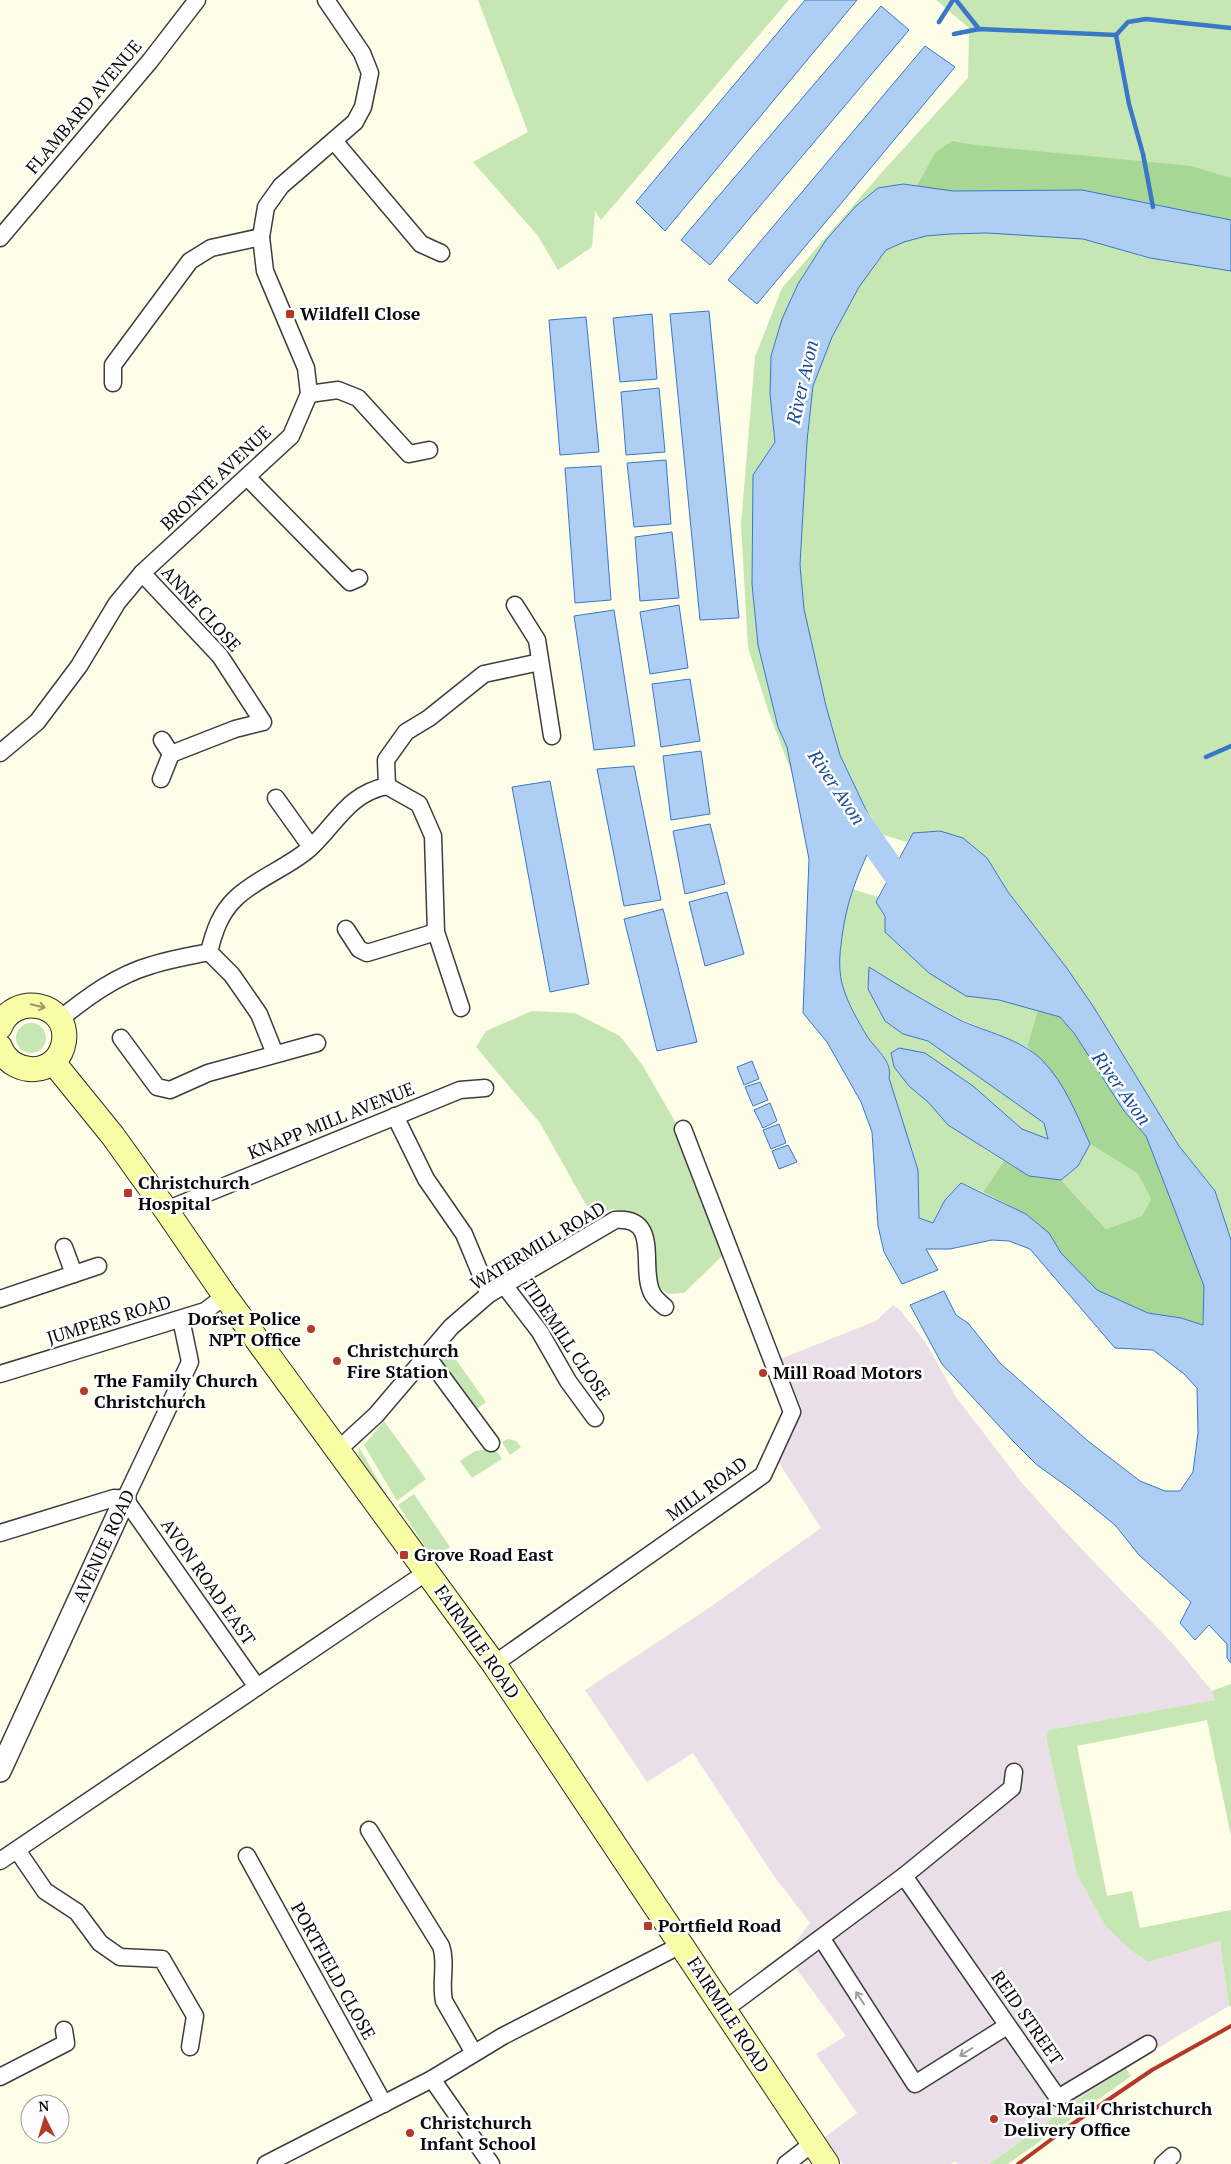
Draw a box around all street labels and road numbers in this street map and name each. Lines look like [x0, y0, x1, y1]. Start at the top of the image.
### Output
street label: FLAMBARD AVENUE [20, 34, 146, 178]
street label: BRONTE AVENUE [155, 420, 276, 535]
street label: ANNE CLOSE [157, 560, 247, 656]
street label: KNAPP MILL AVENUE [244, 1076, 417, 1164]
street label: WATERMILL ROAD [466, 1195, 609, 1295]
street label: TIDEMILL CLOSE [517, 1274, 616, 1405]
street label: JUMPERS ROAD [44, 1289, 174, 1349]
street label: MILL ROAD [661, 1451, 752, 1526]
street label: AVENUE ROAD [67, 1485, 140, 1606]
street label: AVON ROAD EAST [156, 1513, 261, 1649]
street label: FAIRMILE ROAD [430, 1580, 526, 1703]
street label: PORTFIELD CLOSE [286, 1898, 382, 2044]
street label: FAIRMILE ROAD [682, 1952, 775, 2077]
street label: REID STREET [987, 1966, 1069, 2069]

